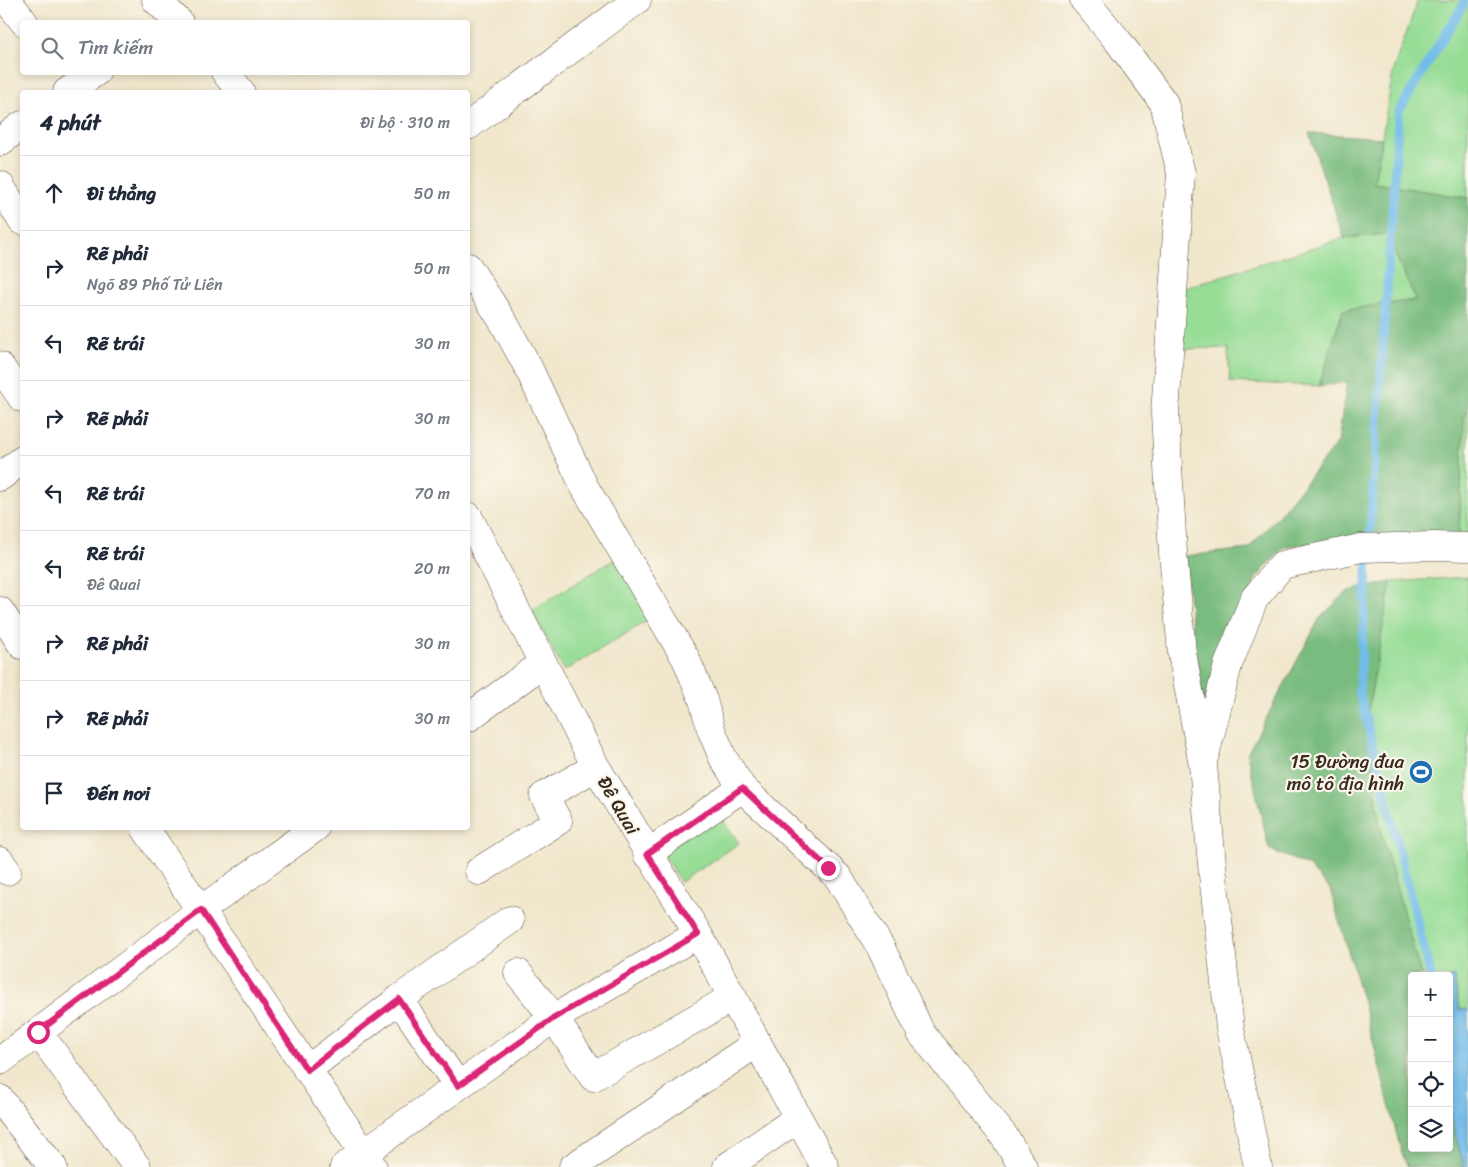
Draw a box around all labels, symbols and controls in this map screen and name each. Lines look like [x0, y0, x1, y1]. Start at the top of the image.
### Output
search box [20, 20, 470, 75]
text: Tìm kiếm [78, 31, 153, 64]
icon: search [38, 34, 66, 62]
text: 4 phút [40, 104, 100, 142]
text: Đi bộ · 310 m [360, 108, 450, 137]
text: Đi thẳng [87, 177, 156, 210]
icon: ahead [40, 179, 68, 207]
text: 50 m [414, 179, 450, 208]
text: Rẽ phải [87, 237, 148, 270]
icon: right [40, 254, 68, 282]
text: 50 m [414, 254, 450, 283]
text: Ngõ 89 Phố Tử Liên [87, 270, 223, 299]
text: Rẽ trái [87, 327, 144, 360]
icon: left [40, 329, 68, 357]
text: 30 m [415, 329, 450, 358]
text: Rẽ phải [87, 402, 148, 435]
icon: right [40, 404, 68, 432]
text: 30 m [415, 404, 450, 433]
text: Rẽ trái [87, 477, 144, 510]
icon: left [40, 479, 68, 507]
text: 70 m [414, 479, 450, 508]
text: Rẽ trái [87, 537, 144, 570]
icon: left [40, 554, 68, 582]
text: 20 m [414, 554, 450, 583]
text: Đê Quai [87, 570, 140, 599]
text: Rẽ phải [87, 627, 148, 660]
icon: right [40, 629, 68, 657]
text: 30 m [415, 629, 450, 658]
text: Rẽ phải [87, 702, 148, 735]
icon: right [40, 704, 68, 732]
text: 30 m [415, 704, 450, 733]
place label: 15 Đường đua mô tô địa hình [1287, 745, 1404, 800]
sports icon: 15 Đường đua mô tô địa hình [1408, 759, 1434, 785]
street label: Đê Quai [588, 770, 649, 842]
text: Đến nơi [87, 777, 150, 810]
icon: arrive [40, 779, 68, 807]
route end [817, 857, 840, 880]
map controls [1408, 972, 1453, 1152]
button: + [1408, 972, 1453, 1017]
button: − [1408, 1017, 1453, 1062]
route start [27, 1021, 50, 1044]
button: locate [1408, 1062, 1453, 1107]
button: layers [1408, 1107, 1453, 1152]

